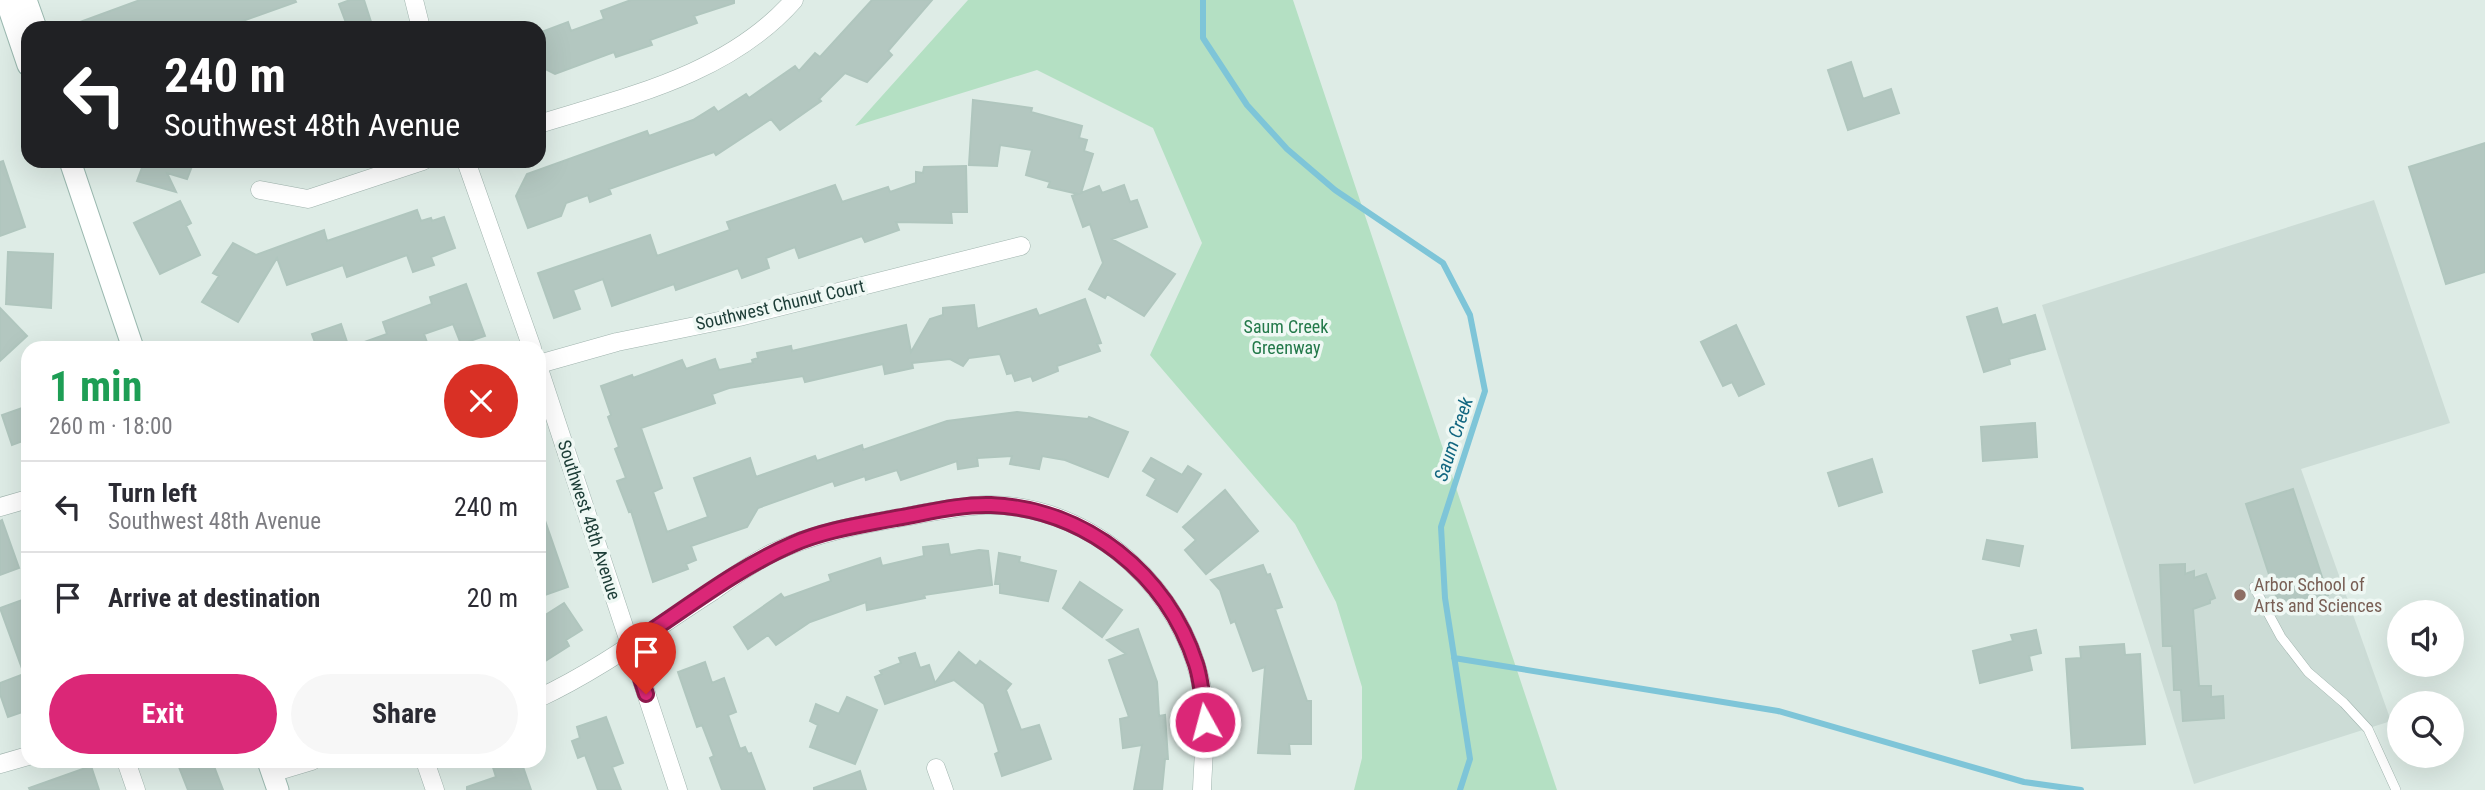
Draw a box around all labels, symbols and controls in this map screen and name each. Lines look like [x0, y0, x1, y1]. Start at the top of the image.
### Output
text: 240 m [164, 47, 286, 104]
icon: left [49, 49, 140, 140]
text: Southwest 48th Avenue [164, 106, 460, 144]
street label: Southwest Chunut Court [693, 275, 866, 334]
park label: Saum Creek Greenway [1244, 316, 1328, 358]
text: 1 min [49, 362, 142, 411]
button: close [444, 364, 518, 438]
water label: Saum Creek [1429, 394, 1478, 484]
text: 260 m · 18:00 [49, 413, 173, 440]
street label: Southwest 48th Avenue [554, 437, 625, 602]
text: Turn left [108, 478, 197, 508]
icon: left [49, 488, 87, 526]
text: 240 m [454, 492, 518, 522]
text: Southwest 48th Avenue [108, 508, 321, 535]
place label: Arbor School of Arts and Sciences [2254, 574, 2382, 616]
icon: arrive [49, 579, 87, 617]
text: Arrive at destination [108, 583, 320, 613]
text: 20 m [467, 583, 518, 613]
marker: Arbor School of Arts and Sciences [2232, 587, 2248, 603]
map controls [2387, 600, 2464, 768]
button: sound [2387, 600, 2464, 677]
pin [616, 622, 676, 694]
icon: arrive [627, 633, 665, 671]
button: Exit [49, 674, 277, 754]
button: Share [291, 674, 518, 754]
position arrow [1168, 685, 1242, 759]
button: search [2387, 691, 2464, 768]

